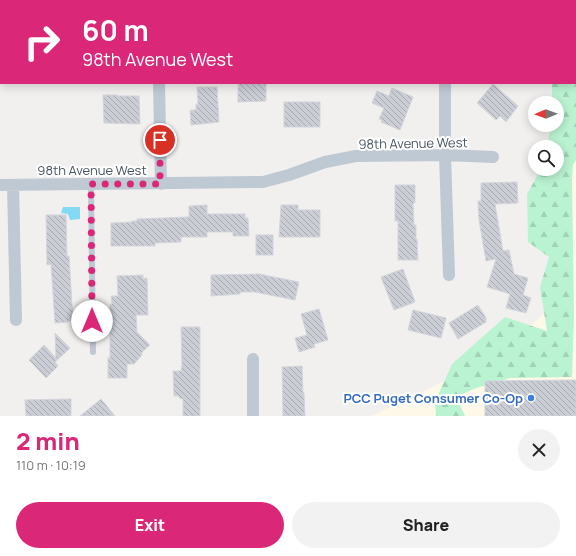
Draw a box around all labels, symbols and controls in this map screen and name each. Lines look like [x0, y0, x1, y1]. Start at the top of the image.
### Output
text: 60 m [82, 11, 149, 49]
icon: right [16, 16, 68, 68]
text: 98th Avenue West [82, 47, 233, 71]
north arrow [528, 96, 564, 132]
map controls [528, 96, 564, 176]
pin [143, 123, 177, 157]
icon: arrive [149, 129, 171, 151]
street label: 98th Avenue West [358, 133, 468, 153]
button: search [528, 140, 564, 176]
street label: 98th Avenue West [37, 161, 147, 179]
position arrow [71, 300, 113, 342]
place label: PCC Puget Consumer Co-Op [343, 389, 523, 407]
marker: PCC Puget Consumer Co-Op [526, 393, 536, 403]
text: 2 min [16, 424, 80, 457]
button: close [518, 429, 560, 471]
text: 110 m · 10:19 [16, 456, 86, 474]
button: Exit [16, 502, 284, 548]
button: Share [292, 502, 560, 548]

